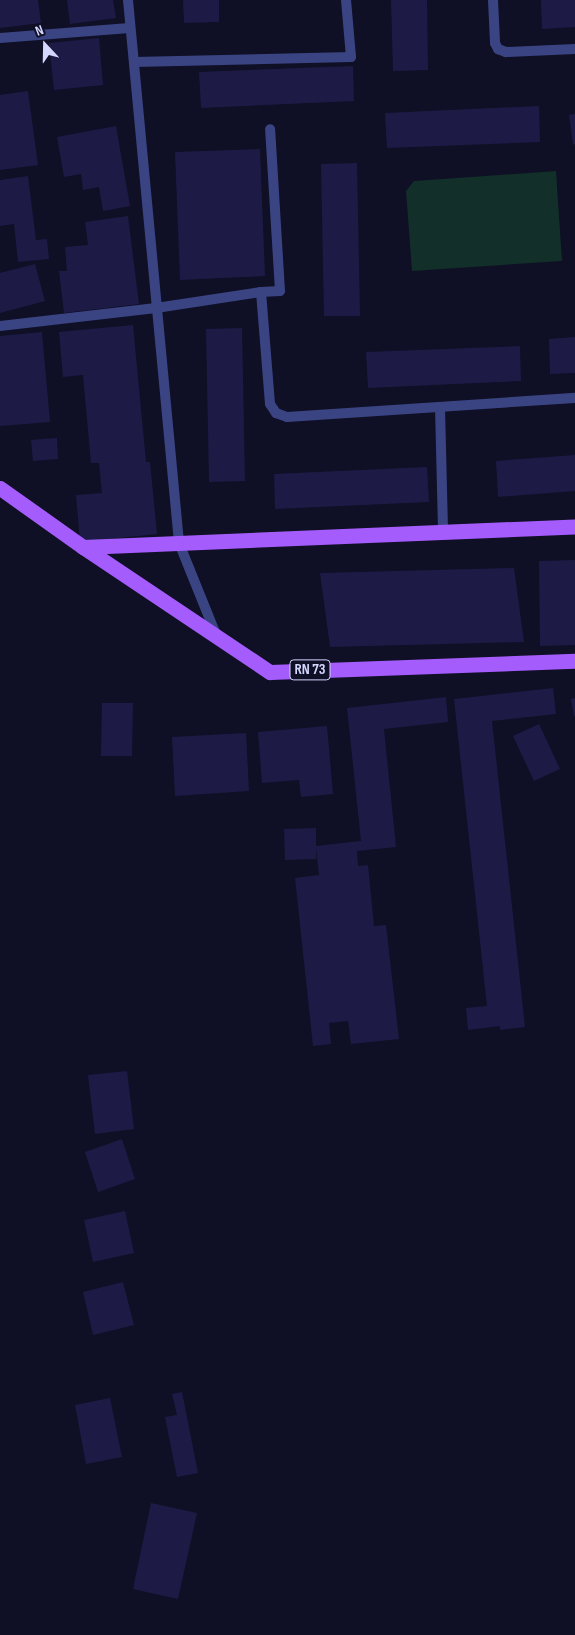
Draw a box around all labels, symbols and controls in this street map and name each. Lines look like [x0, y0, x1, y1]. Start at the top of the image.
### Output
north arrow [20, 20, 70, 70]
text: N [33, 21, 46, 40]
road number: RN 73 [289, 658, 331, 682]

